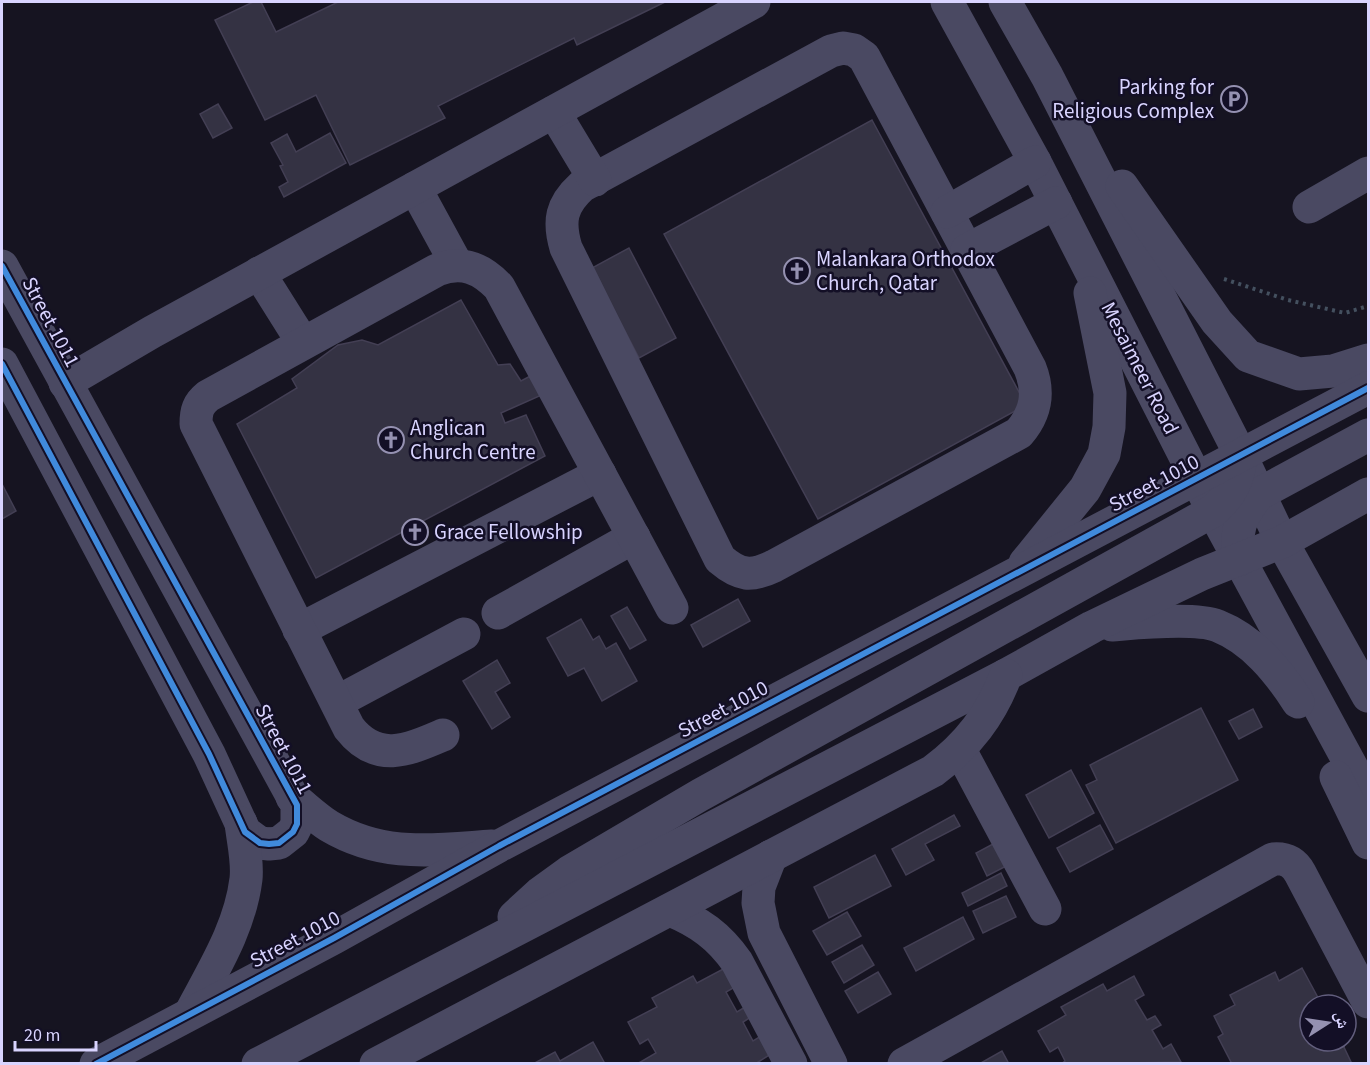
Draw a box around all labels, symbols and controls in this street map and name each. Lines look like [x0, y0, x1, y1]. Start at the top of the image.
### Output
place label: Parking for Religious Complex [1052, 72, 1215, 126]
parking icon: Parking for Religious Complex [1219, 84, 1249, 114]
place label: Malankara Orthodox Church, Qatar [816, 244, 995, 298]
church icon: Malankara Orthodox Church, Qatar [782, 256, 812, 286]
street label: Street 1011 [15, 271, 87, 373]
street label: Mesaimeer Road [1094, 297, 1186, 439]
place label: Anglican Church Centre [410, 413, 536, 467]
church icon: Anglican Church Centre [376, 425, 406, 455]
street label: Street 1010 [1103, 447, 1205, 519]
church icon: Grace Fellowship [400, 517, 430, 547]
place label: Grace Fellowship [434, 517, 583, 547]
street label: Street 1010 [672, 673, 774, 745]
street label: Street 1011 [248, 698, 320, 800]
street label: Street 1010 [244, 903, 346, 975]
north arrow [1298, 993, 1358, 1053]
text: ش [1329, 1009, 1354, 1031]
scale bar [15, 1014, 96, 1052]
text: 20 m [24, 1023, 60, 1048]

